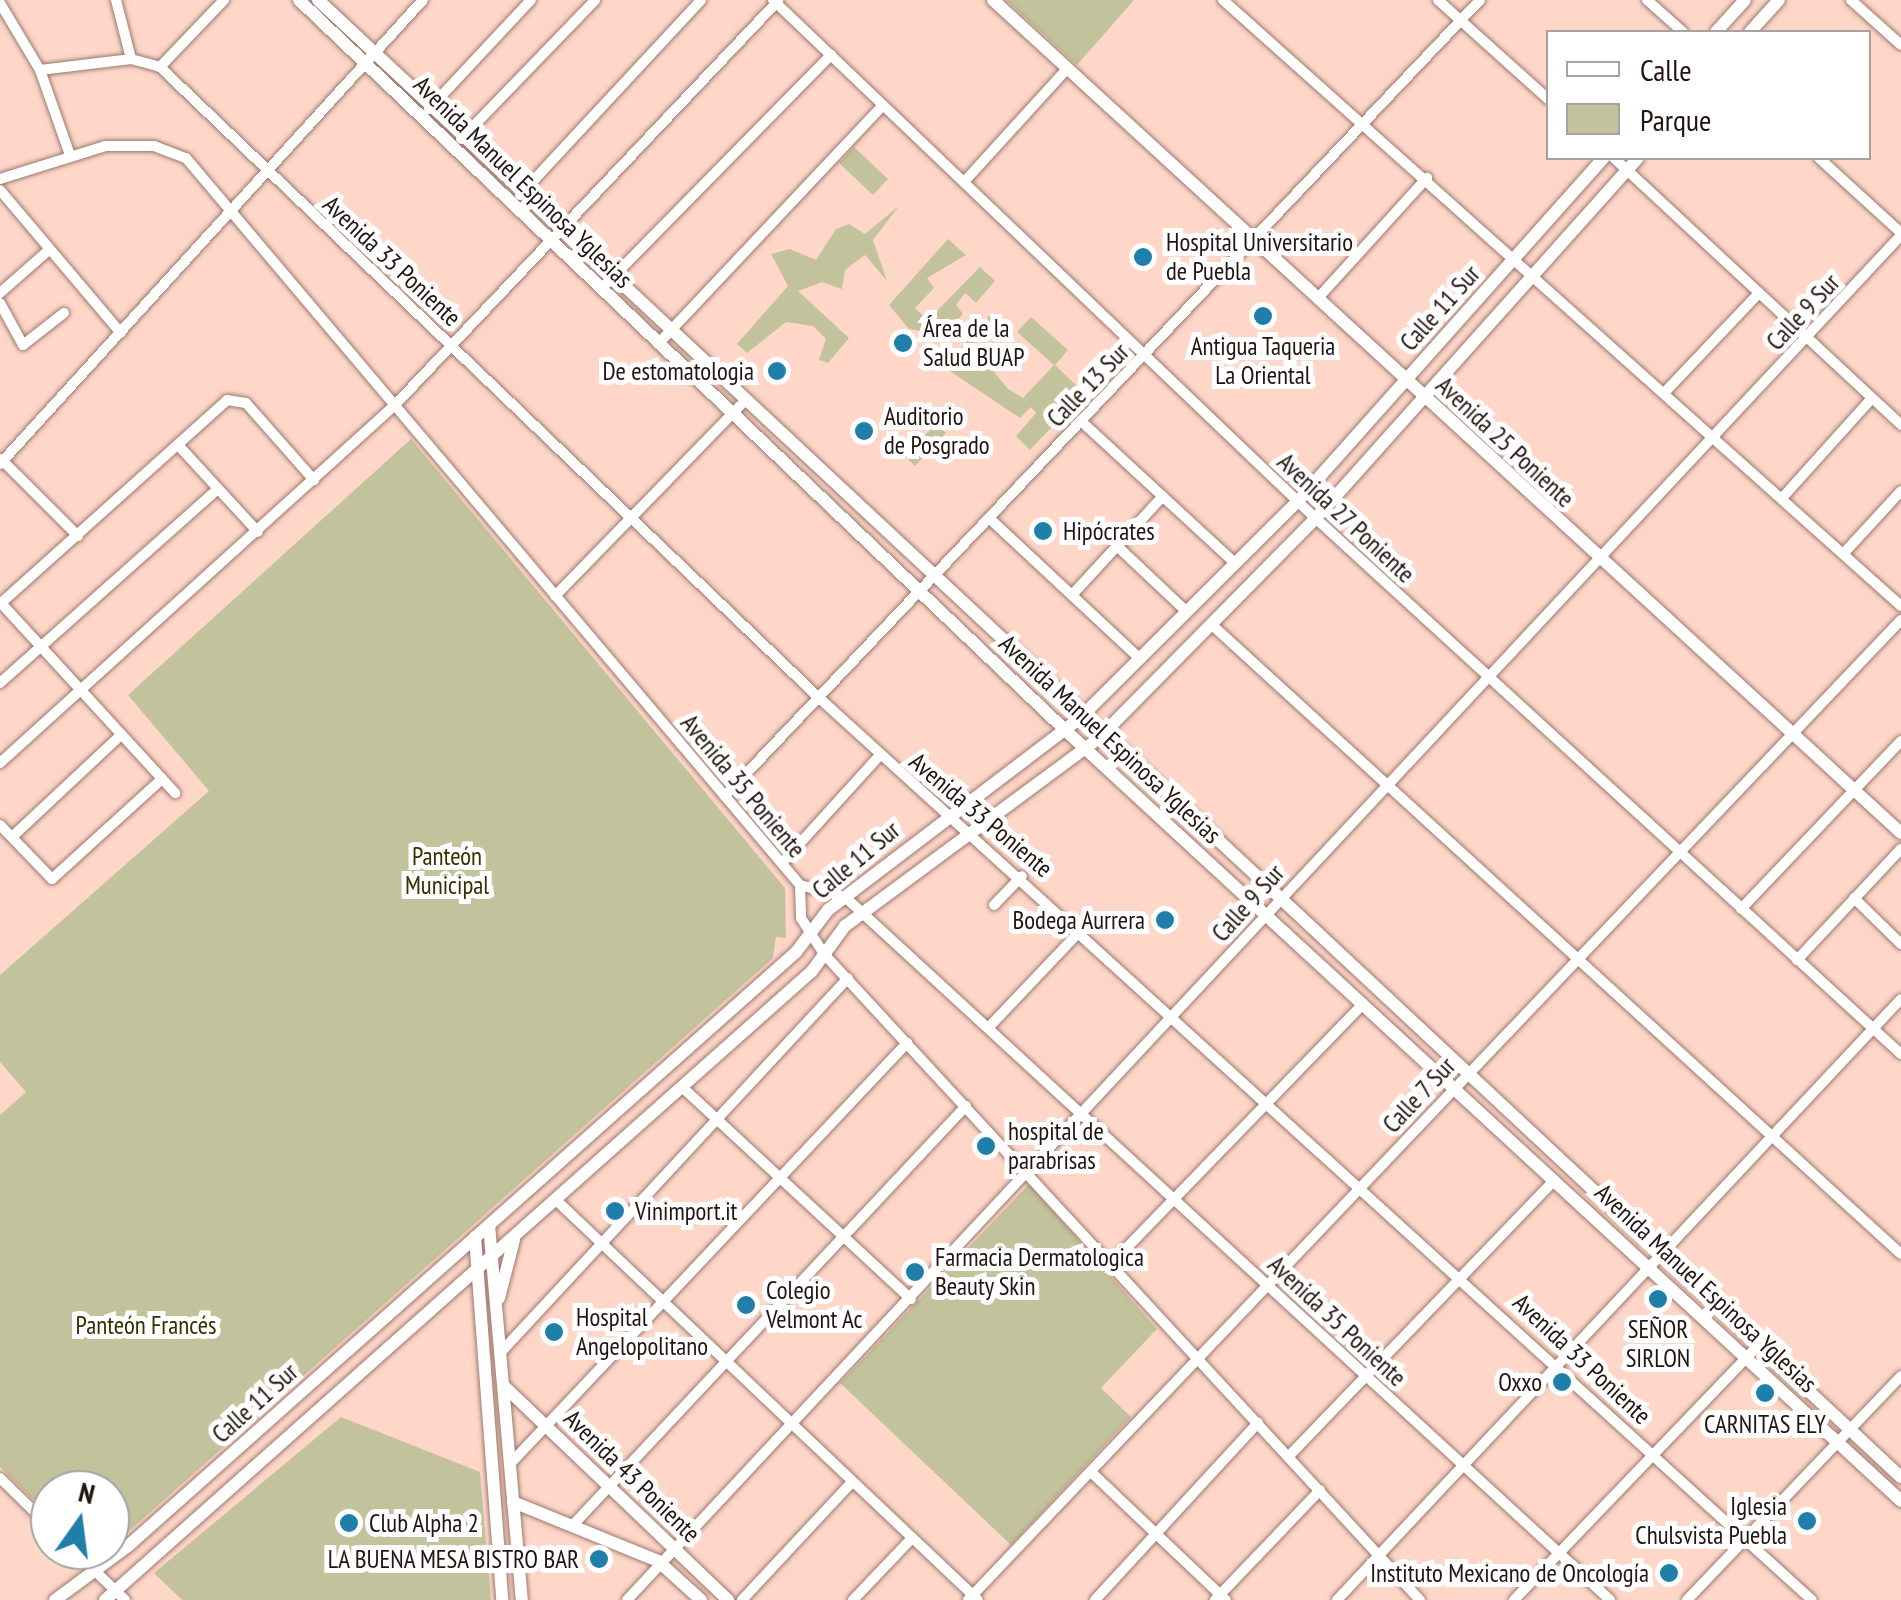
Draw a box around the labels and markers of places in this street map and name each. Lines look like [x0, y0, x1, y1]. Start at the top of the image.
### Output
place label: Hospital Universitario de Puebla [1166, 228, 1353, 287]
marker: Hospital Universitario de Puebla [1130, 244, 1156, 270]
marker: Antigua Taqueria La Oriental [1252, 305, 1274, 327]
place label: Área de la Salud BUAP [923, 314, 1024, 373]
marker: Área de la Salud BUAP [892, 332, 914, 354]
place label: Antigua Taqueria La Oriental [1190, 332, 1336, 391]
place label: De estomatologia [602, 356, 754, 386]
marker: De estomatologia [764, 358, 790, 384]
place label: Auditorio de Posgrado [884, 402, 990, 461]
marker: Auditorio de Posgrado [853, 420, 875, 442]
place label: Hipócrates [1063, 516, 1155, 546]
marker: Hipócrates [1032, 520, 1054, 542]
place label: Bodega Aurrera [1012, 905, 1145, 935]
marker: Bodega Aurrera [1154, 909, 1176, 931]
place label: hospital de parabrisas [1008, 1117, 1104, 1176]
marker: hospital de parabrisas [973, 1133, 999, 1159]
place label: Vinimport.it [635, 1196, 737, 1226]
marker: Vinimport.it [604, 1200, 626, 1222]
place label: Farmacia Dermatologica Beauty Skin [935, 1243, 1144, 1302]
marker: Farmacia Dermatologica Beauty Skin [904, 1261, 926, 1283]
place label: Colegio Velmont Ac [766, 1276, 863, 1335]
marker: SEÑOR SIRLON [1647, 1288, 1669, 1310]
marker: Colegio Velmont Ac [735, 1294, 757, 1316]
place label: Hospital Angelopolitano [576, 1303, 708, 1362]
place label: SEÑOR SIRLON [1626, 1315, 1690, 1374]
marker: Hospital Angelopolitano [541, 1319, 567, 1345]
place label: Oxxo [1498, 1367, 1542, 1397]
marker: Oxxo [1551, 1371, 1573, 1393]
marker: CARNITAS ELY [1754, 1382, 1776, 1404]
place label: CARNITAS ELY [1704, 1409, 1826, 1439]
place label: Iglesia Chulsvista Puebla [1635, 1492, 1787, 1551]
place label: Club Alpha 2 [369, 1508, 479, 1538]
marker: Iglesia Chulsvista Puebla [1796, 1510, 1818, 1532]
marker: Club Alpha 2 [338, 1512, 360, 1534]
place label: LA BUENA MESA BISTRO BAR [325, 1544, 579, 1574]
marker: LA BUENA MESA BISTRO BAR [588, 1548, 610, 1570]
place label: Instituto Mexicano de Oncología [1370, 1558, 1649, 1588]
marker: Instituto Mexicano de Oncología [1658, 1562, 1680, 1584]

